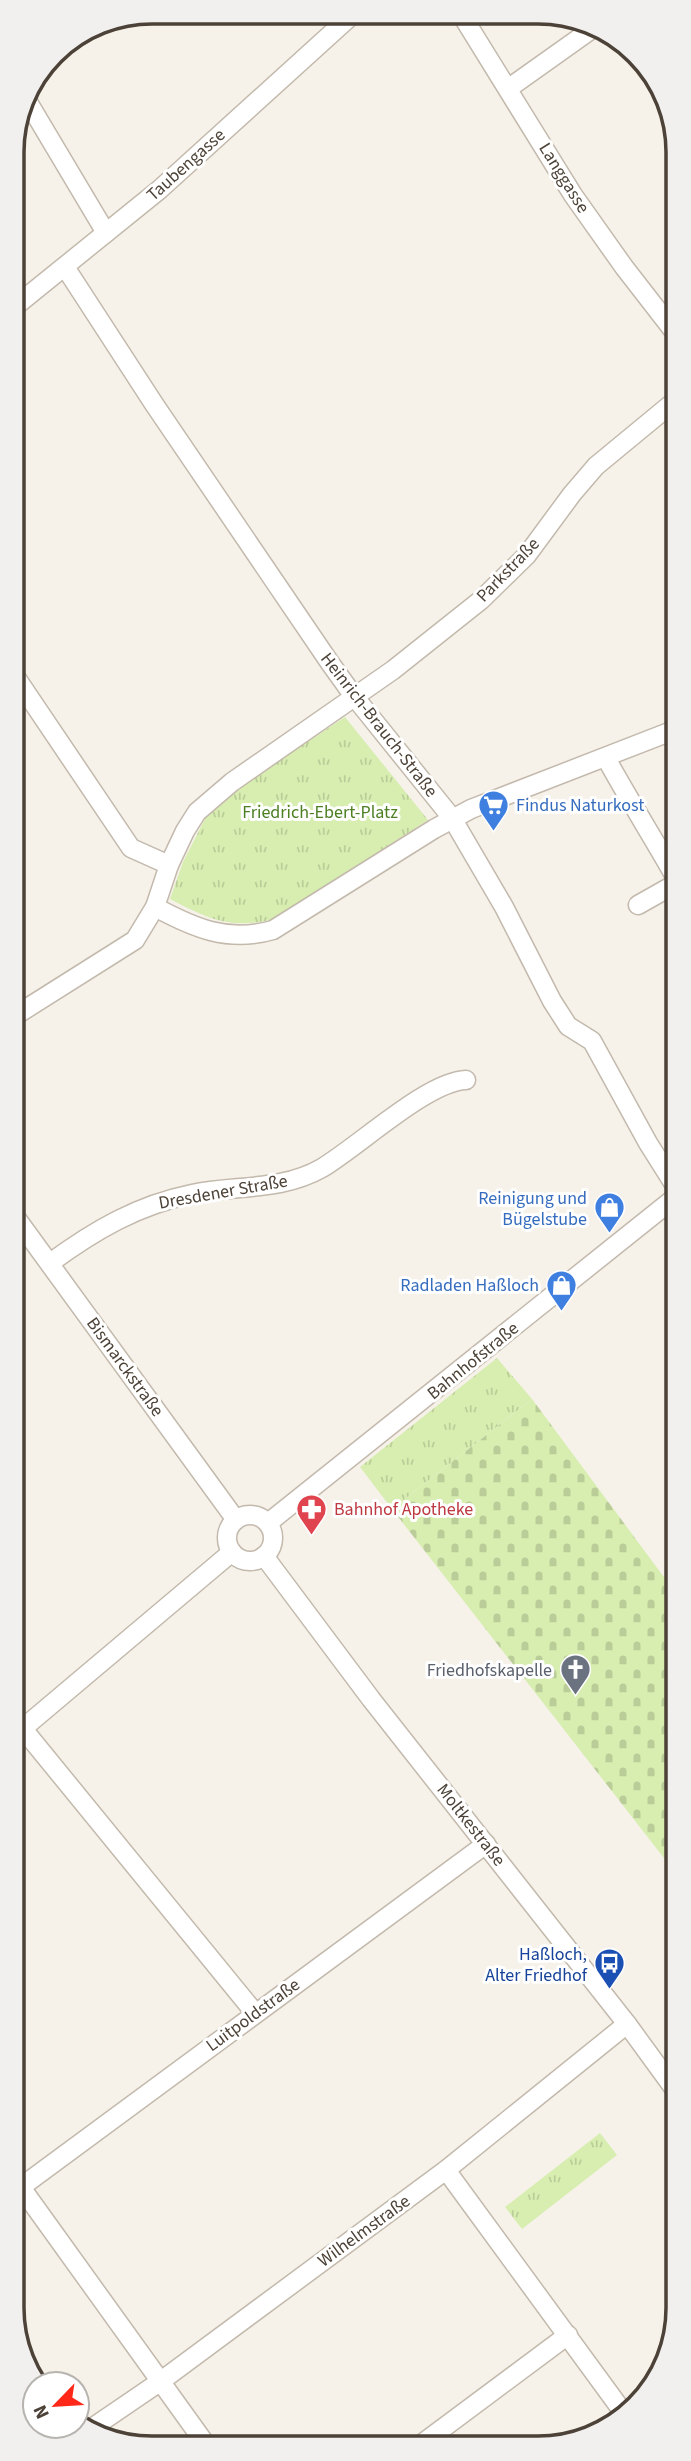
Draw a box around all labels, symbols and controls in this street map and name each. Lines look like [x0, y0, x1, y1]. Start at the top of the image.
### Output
street label: Taubengasse [141, 123, 231, 207]
street label: Langgasse [533, 138, 595, 218]
street label: Parkstraße [471, 532, 545, 608]
street label: Heinrich-Brauch-Straße [315, 647, 443, 803]
supermarket icon: Findus Naturkost [476, 788, 510, 832]
place label: Findus Naturkost [516, 793, 644, 818]
park label: Friedrich-Ebert-Platz [242, 800, 398, 825]
street label: Dresdener Straße [157, 1168, 290, 1216]
place label: Reinigung und Bügelstube [478, 1186, 587, 1232]
shop icon: Reinigung und Bügelstube [593, 1191, 627, 1235]
shop icon: Radladen Haßloch [545, 1268, 579, 1312]
place label: Radladen Haßloch [400, 1273, 539, 1298]
street label: Bismarckstraße [80, 1312, 170, 1422]
street label: Bahnhofstraße [422, 1316, 524, 1406]
pharmacy icon: Bahnhof Apotheke [294, 1492, 328, 1536]
place label: Bahnhof Apotheke [334, 1497, 473, 1522]
church icon: Friedhofskapelle [558, 1653, 592, 1697]
place label: Friedhofskapelle [427, 1658, 552, 1683]
street label: Moltkestraße [431, 1779, 511, 1872]
place label: Haßloch, Alter Friedhof [485, 1942, 588, 1988]
bus stop icon: Haßloch, Alter Friedhof [593, 1947, 627, 1991]
street label: Luitpoldstraße [201, 1972, 305, 2058]
street label: Wilhelmstraße [313, 2189, 415, 2273]
north arrow [21, 2370, 91, 2440]
text: N [27, 2400, 57, 2423]

